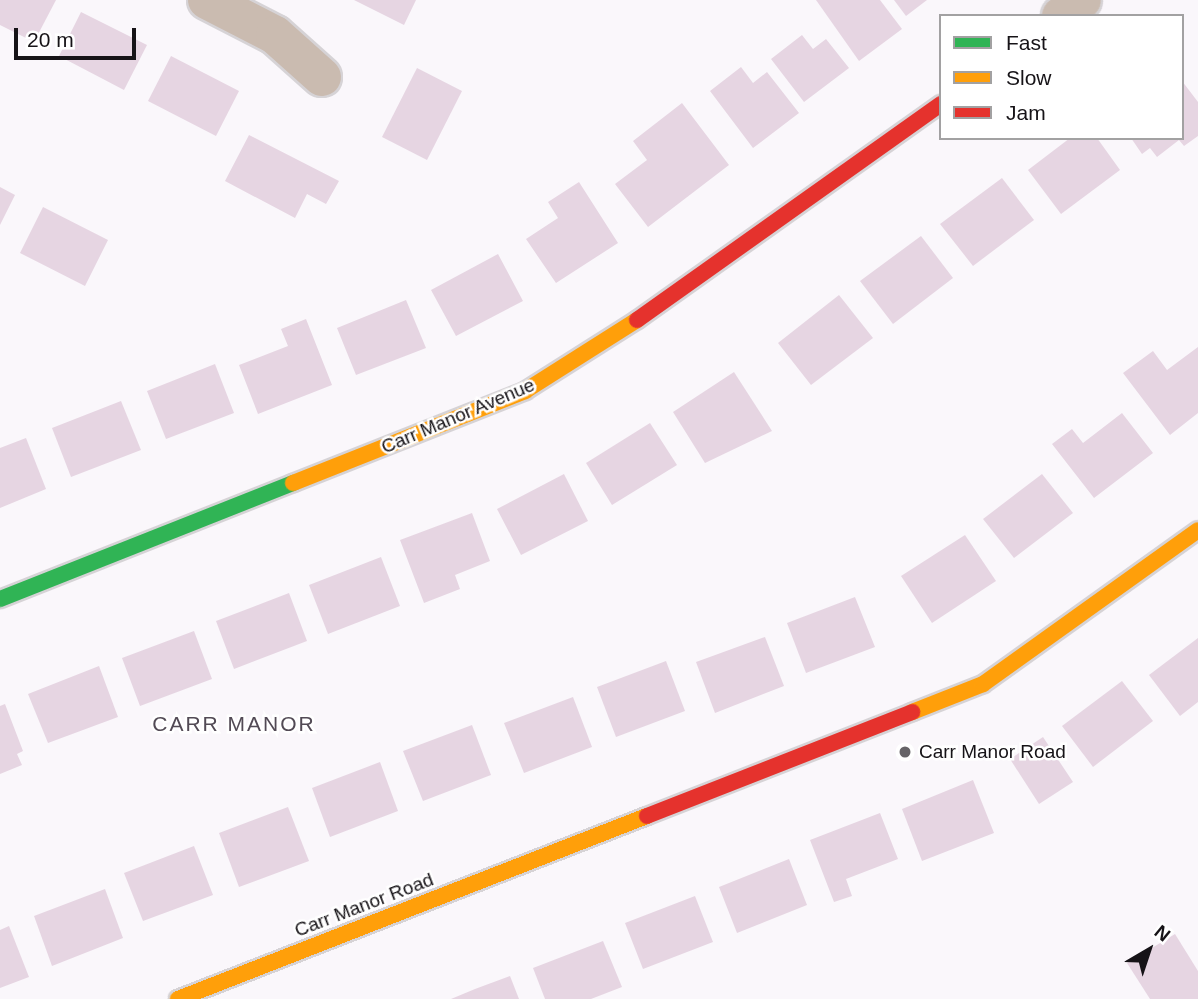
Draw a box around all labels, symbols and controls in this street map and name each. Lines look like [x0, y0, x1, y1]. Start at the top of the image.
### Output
scale bar [18, 14, 140, 58]
legend [939, 14, 1184, 140]
text: 20 m [27, 28, 74, 51]
text: Fast [1006, 31, 1047, 54]
text: Slow [1006, 66, 1052, 89]
text: Jam [1006, 101, 1046, 124]
street label: Carr Manor Avenue [377, 373, 539, 459]
district label: CARR MANOR [153, 711, 315, 737]
place label: Carr Manor Road [919, 741, 1066, 763]
marker: Carr Manor Road [897, 744, 913, 760]
street label: Carr Manor Road [291, 868, 437, 942]
north arrow [1114, 915, 1184, 985]
text: N [1151, 921, 1174, 946]

